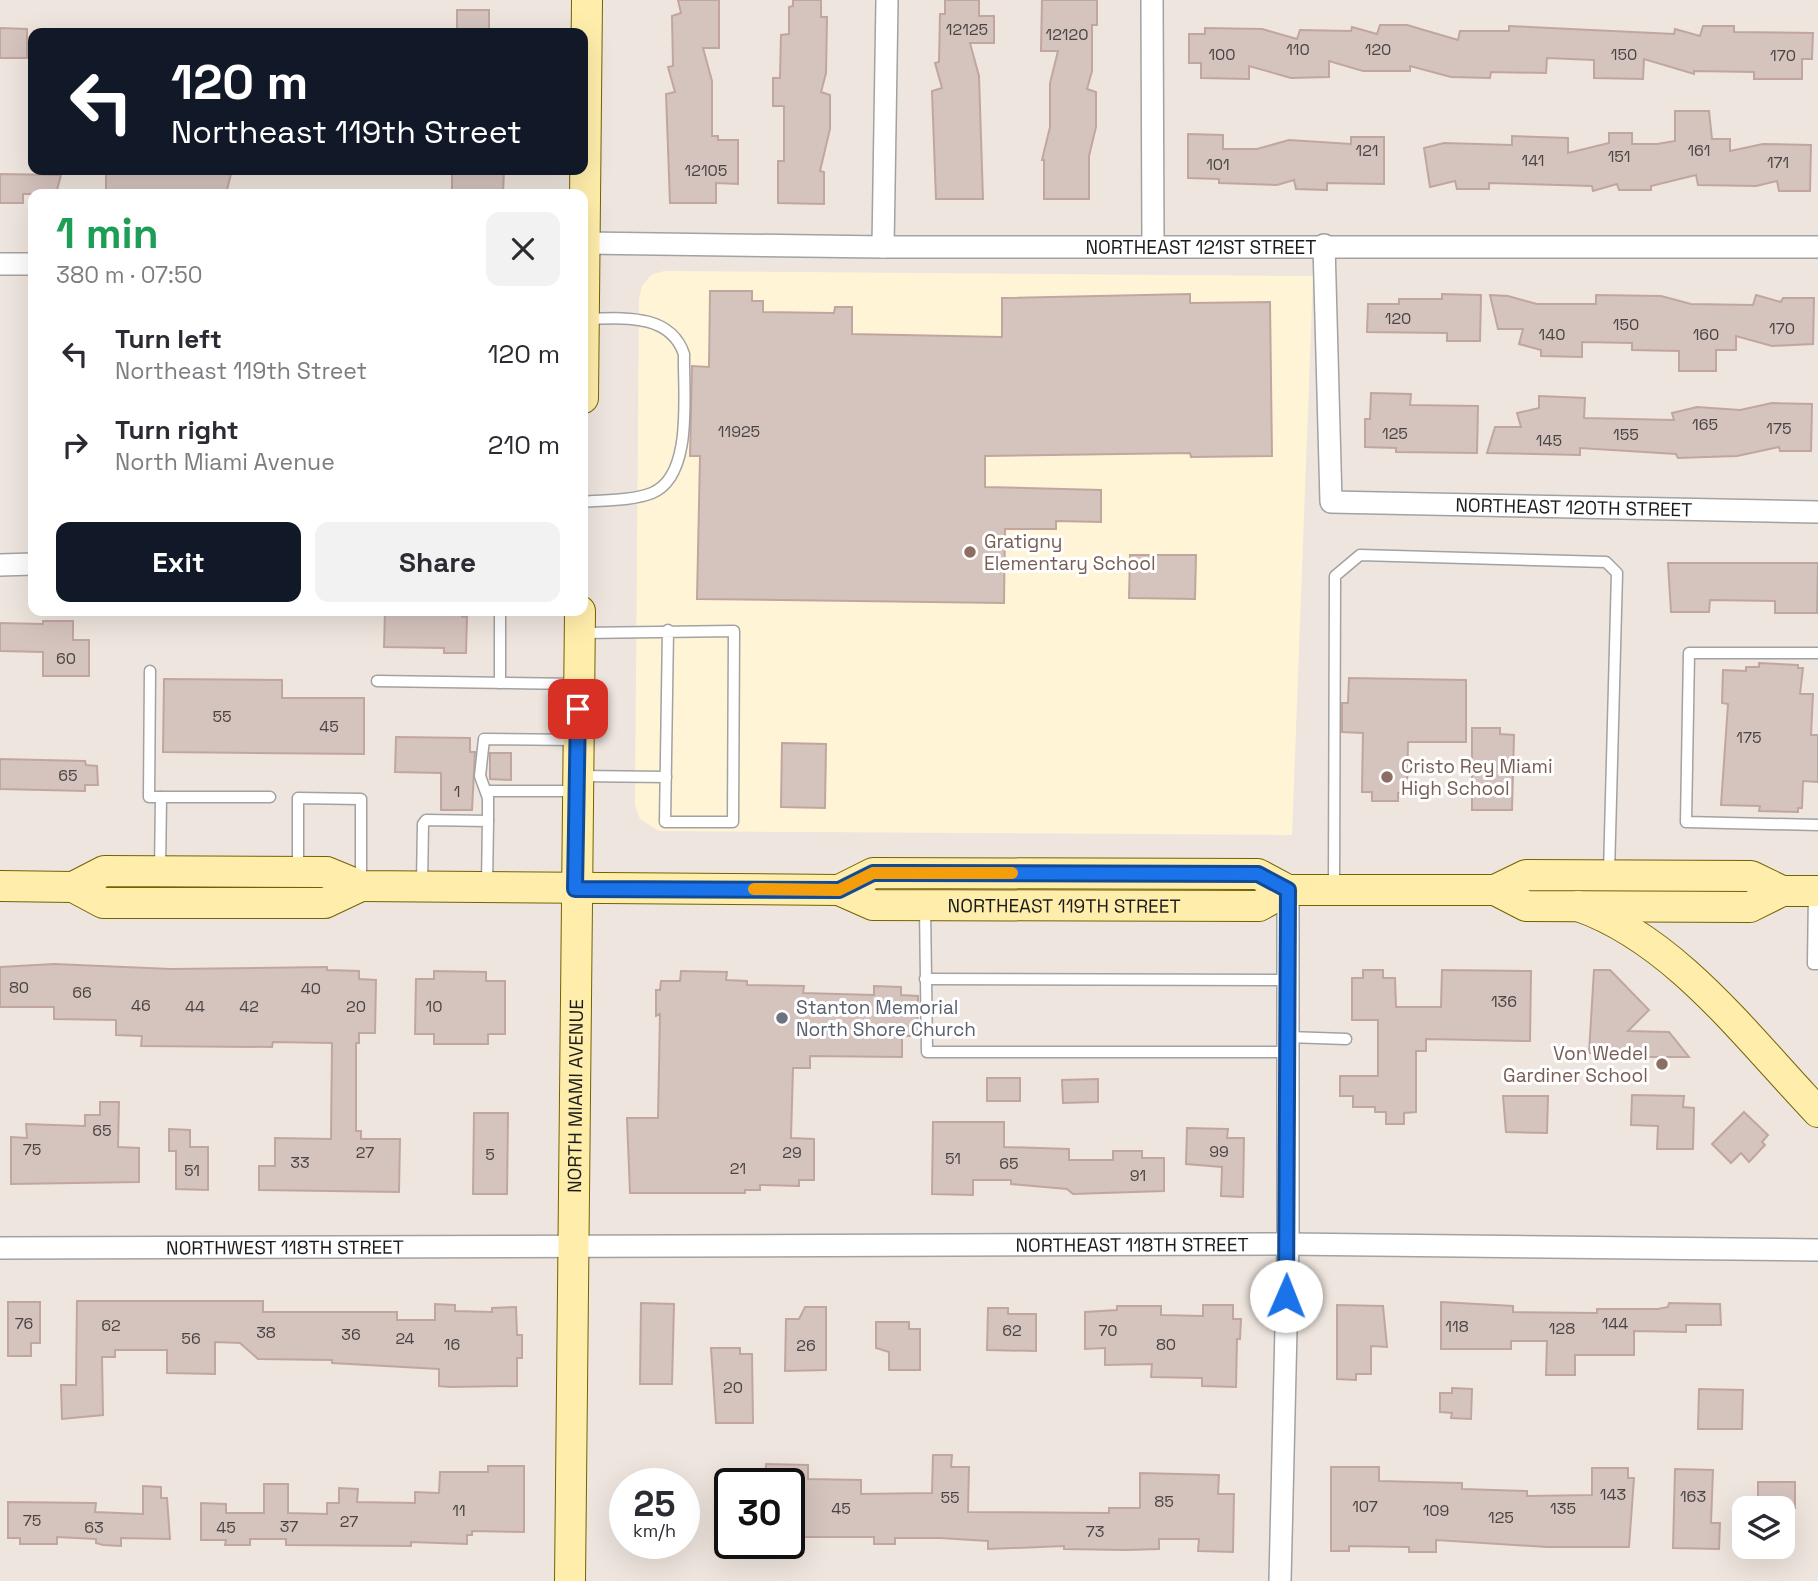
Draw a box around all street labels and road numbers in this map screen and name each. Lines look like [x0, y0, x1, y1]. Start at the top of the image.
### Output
street label: NORTHEAST 121ST STREET [1085, 235, 1316, 260]
street label: NORTHEAST 120TH STREET [1455, 492, 1693, 522]
street label: NORTHEAST 119TH STREET [948, 893, 1181, 918]
street label: NORTH MIAMI AVENUE [562, 999, 588, 1193]
street label: NORTHEAST 118TH STREET [1015, 1232, 1249, 1257]
street label: NORTHWEST 118TH STREET [166, 1234, 404, 1260]

